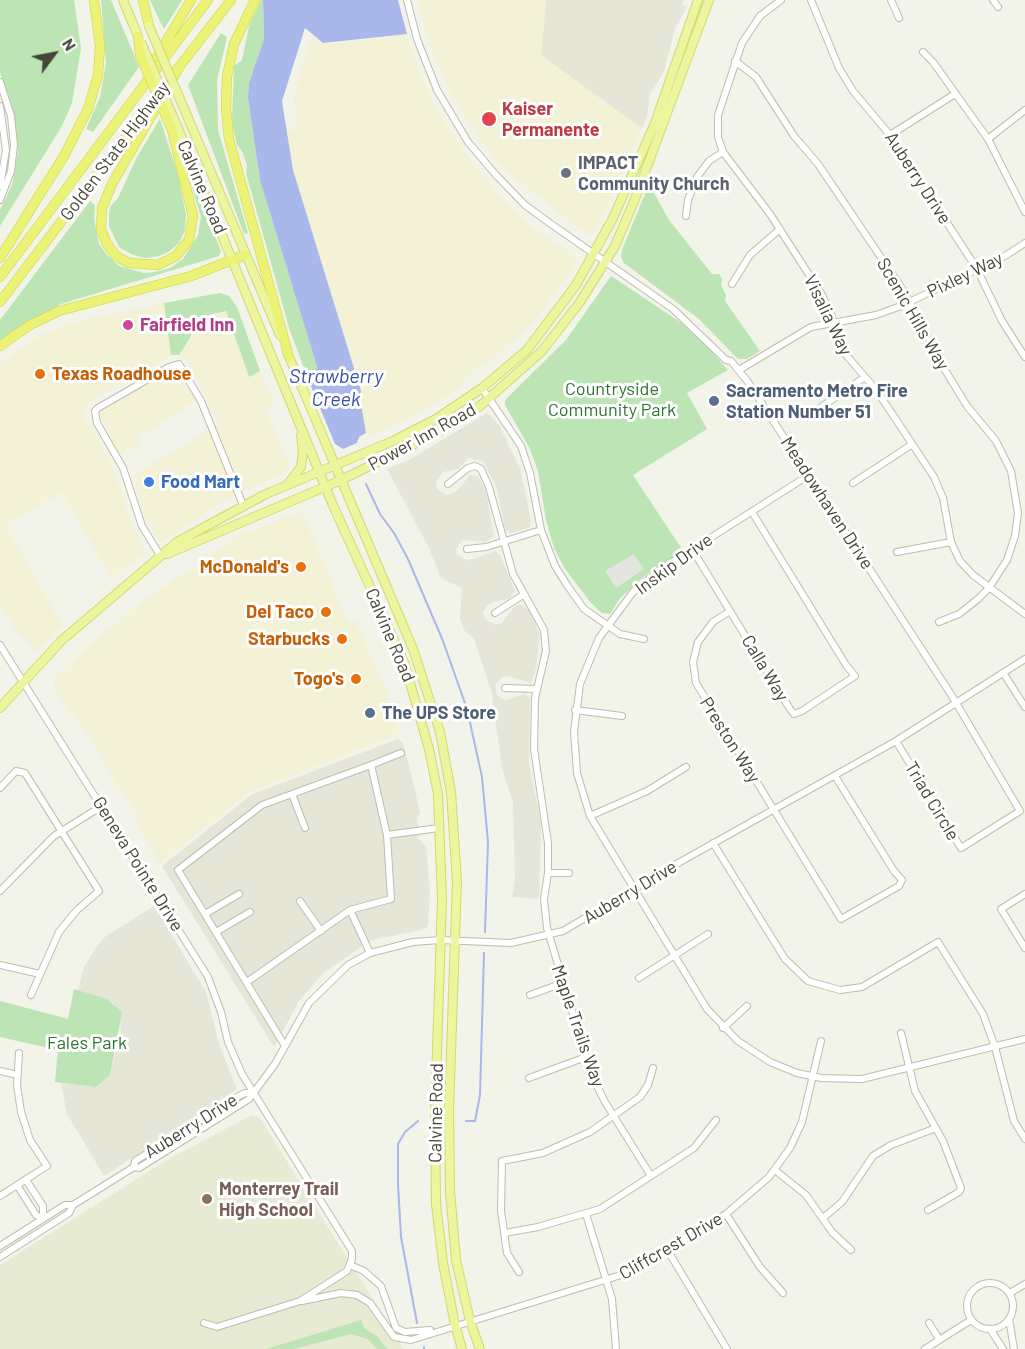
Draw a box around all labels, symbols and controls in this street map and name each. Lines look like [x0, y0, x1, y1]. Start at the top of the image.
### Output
north arrow [24, 24, 84, 84]
text: N [59, 35, 81, 54]
street label: Golden State Highway [56, 77, 174, 225]
place label: Kaiser Permanente [502, 98, 599, 140]
marker: Kaiser Permanente [480, 110, 498, 128]
street label: Auberry Drive [880, 128, 956, 228]
street label: Calvine Road [173, 137, 231, 237]
place label: IMPACT Community Church [578, 152, 730, 195]
marker: IMPACT Community Church [559, 166, 573, 180]
street label: Pixley Way [924, 247, 1006, 303]
street label: Scenic Hills Way [872, 254, 954, 374]
street label: Visalia Way [799, 271, 857, 359]
place label: Fairfield Inn [140, 314, 234, 336]
marker: Fairfield Inn [121, 318, 135, 332]
place label: Texas Roadhouse [52, 363, 191, 385]
water label: Strawberry Creek [289, 364, 383, 411]
marker: Texas Roadhouse [33, 367, 47, 381]
park label: Countryside Community Park [548, 378, 676, 420]
place label: Sacramento Metro Fire Station Number 51 [726, 380, 908, 422]
marker: Sacramento Metro Fire Station Number 51 [707, 394, 721, 408]
street label: Power Inn Road [364, 399, 480, 475]
street label: Meadowhaven Drive [776, 433, 878, 573]
place label: Food Mart [161, 471, 240, 493]
marker: Food Mart [142, 475, 156, 489]
street label: Inskip Drive [631, 529, 717, 599]
place label: McDonald's [200, 556, 289, 578]
marker: McDonald's [294, 560, 308, 574]
street label: Calvine Road [361, 585, 419, 685]
place label: Del Taco [246, 601, 314, 623]
marker: Del Taco [319, 605, 333, 619]
place label: Starbucks [248, 628, 330, 650]
street label: Calla Way [737, 631, 793, 705]
marker: Starbucks [335, 632, 349, 646]
place label: Togo's [294, 668, 344, 690]
marker: Togo's [349, 672, 363, 686]
street label: Preston Way [695, 693, 765, 787]
place label: The UPS Store [382, 702, 496, 724]
marker: The UPS Store [363, 706, 377, 720]
street label: Triad Circle [900, 758, 964, 844]
street label: Geneva Pointe Drive [88, 793, 188, 935]
street label: Auberry Drive [579, 856, 681, 928]
street label: Maple Trails Way [547, 962, 609, 1090]
park label: Fales Park [47, 1032, 127, 1054]
street label: Calvine Road [424, 1063, 448, 1163]
street label: Auberry Drive [141, 1089, 241, 1163]
place label: Monterrey Trail High School [219, 1178, 339, 1220]
marker: Monterrey Trail High School [200, 1192, 214, 1206]
street label: Cliffcrest Drive [615, 1208, 727, 1284]

